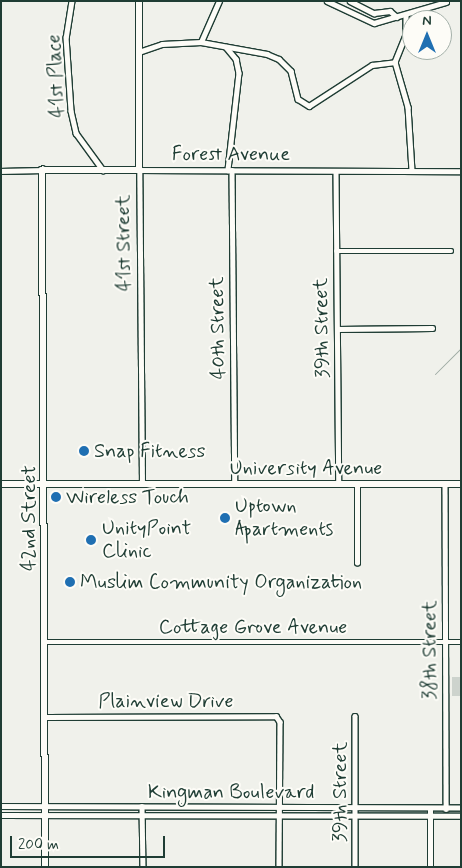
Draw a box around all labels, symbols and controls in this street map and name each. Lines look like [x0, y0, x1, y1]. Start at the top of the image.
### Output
north arrow [402, 10, 452, 60]
text: N [422, 12, 432, 30]
street label: 41st Place [42, 34, 70, 118]
street label: Forest Avenue [172, 142, 290, 166]
street label: 41st Street [111, 194, 137, 292]
street label: 40th Street [205, 276, 231, 380]
street label: 39th Street [309, 278, 335, 378]
place label: Snap Fitness [94, 439, 205, 463]
marker: Snap Fitness [78, 445, 90, 457]
street label: University Avenue [229, 456, 383, 480]
street label: 42nd Street [17, 466, 41, 570]
place label: Wireless Touch [66, 485, 187, 509]
marker: Wireless Touch [50, 491, 62, 503]
place label: Uptown Apartments [235, 494, 333, 541]
marker: Uptown Apartments [219, 512, 231, 524]
place label: UnityPoint Clinic [102, 516, 191, 563]
marker: UnityPoint Clinic [84, 533, 98, 547]
place label: Muslim Community Organization [80, 570, 368, 594]
marker: Muslim Community Organization [64, 576, 76, 588]
street label: 38th Street [418, 600, 442, 700]
street label: Cottage Grove Avenue [158, 615, 348, 639]
street label: Plainview Drive [99, 689, 233, 713]
street label: 39th Street [328, 742, 352, 842]
street label: Kingman Boulevard [150, 780, 312, 804]
scale bar [12, 826, 168, 858]
text: 200 m [18, 835, 59, 855]

